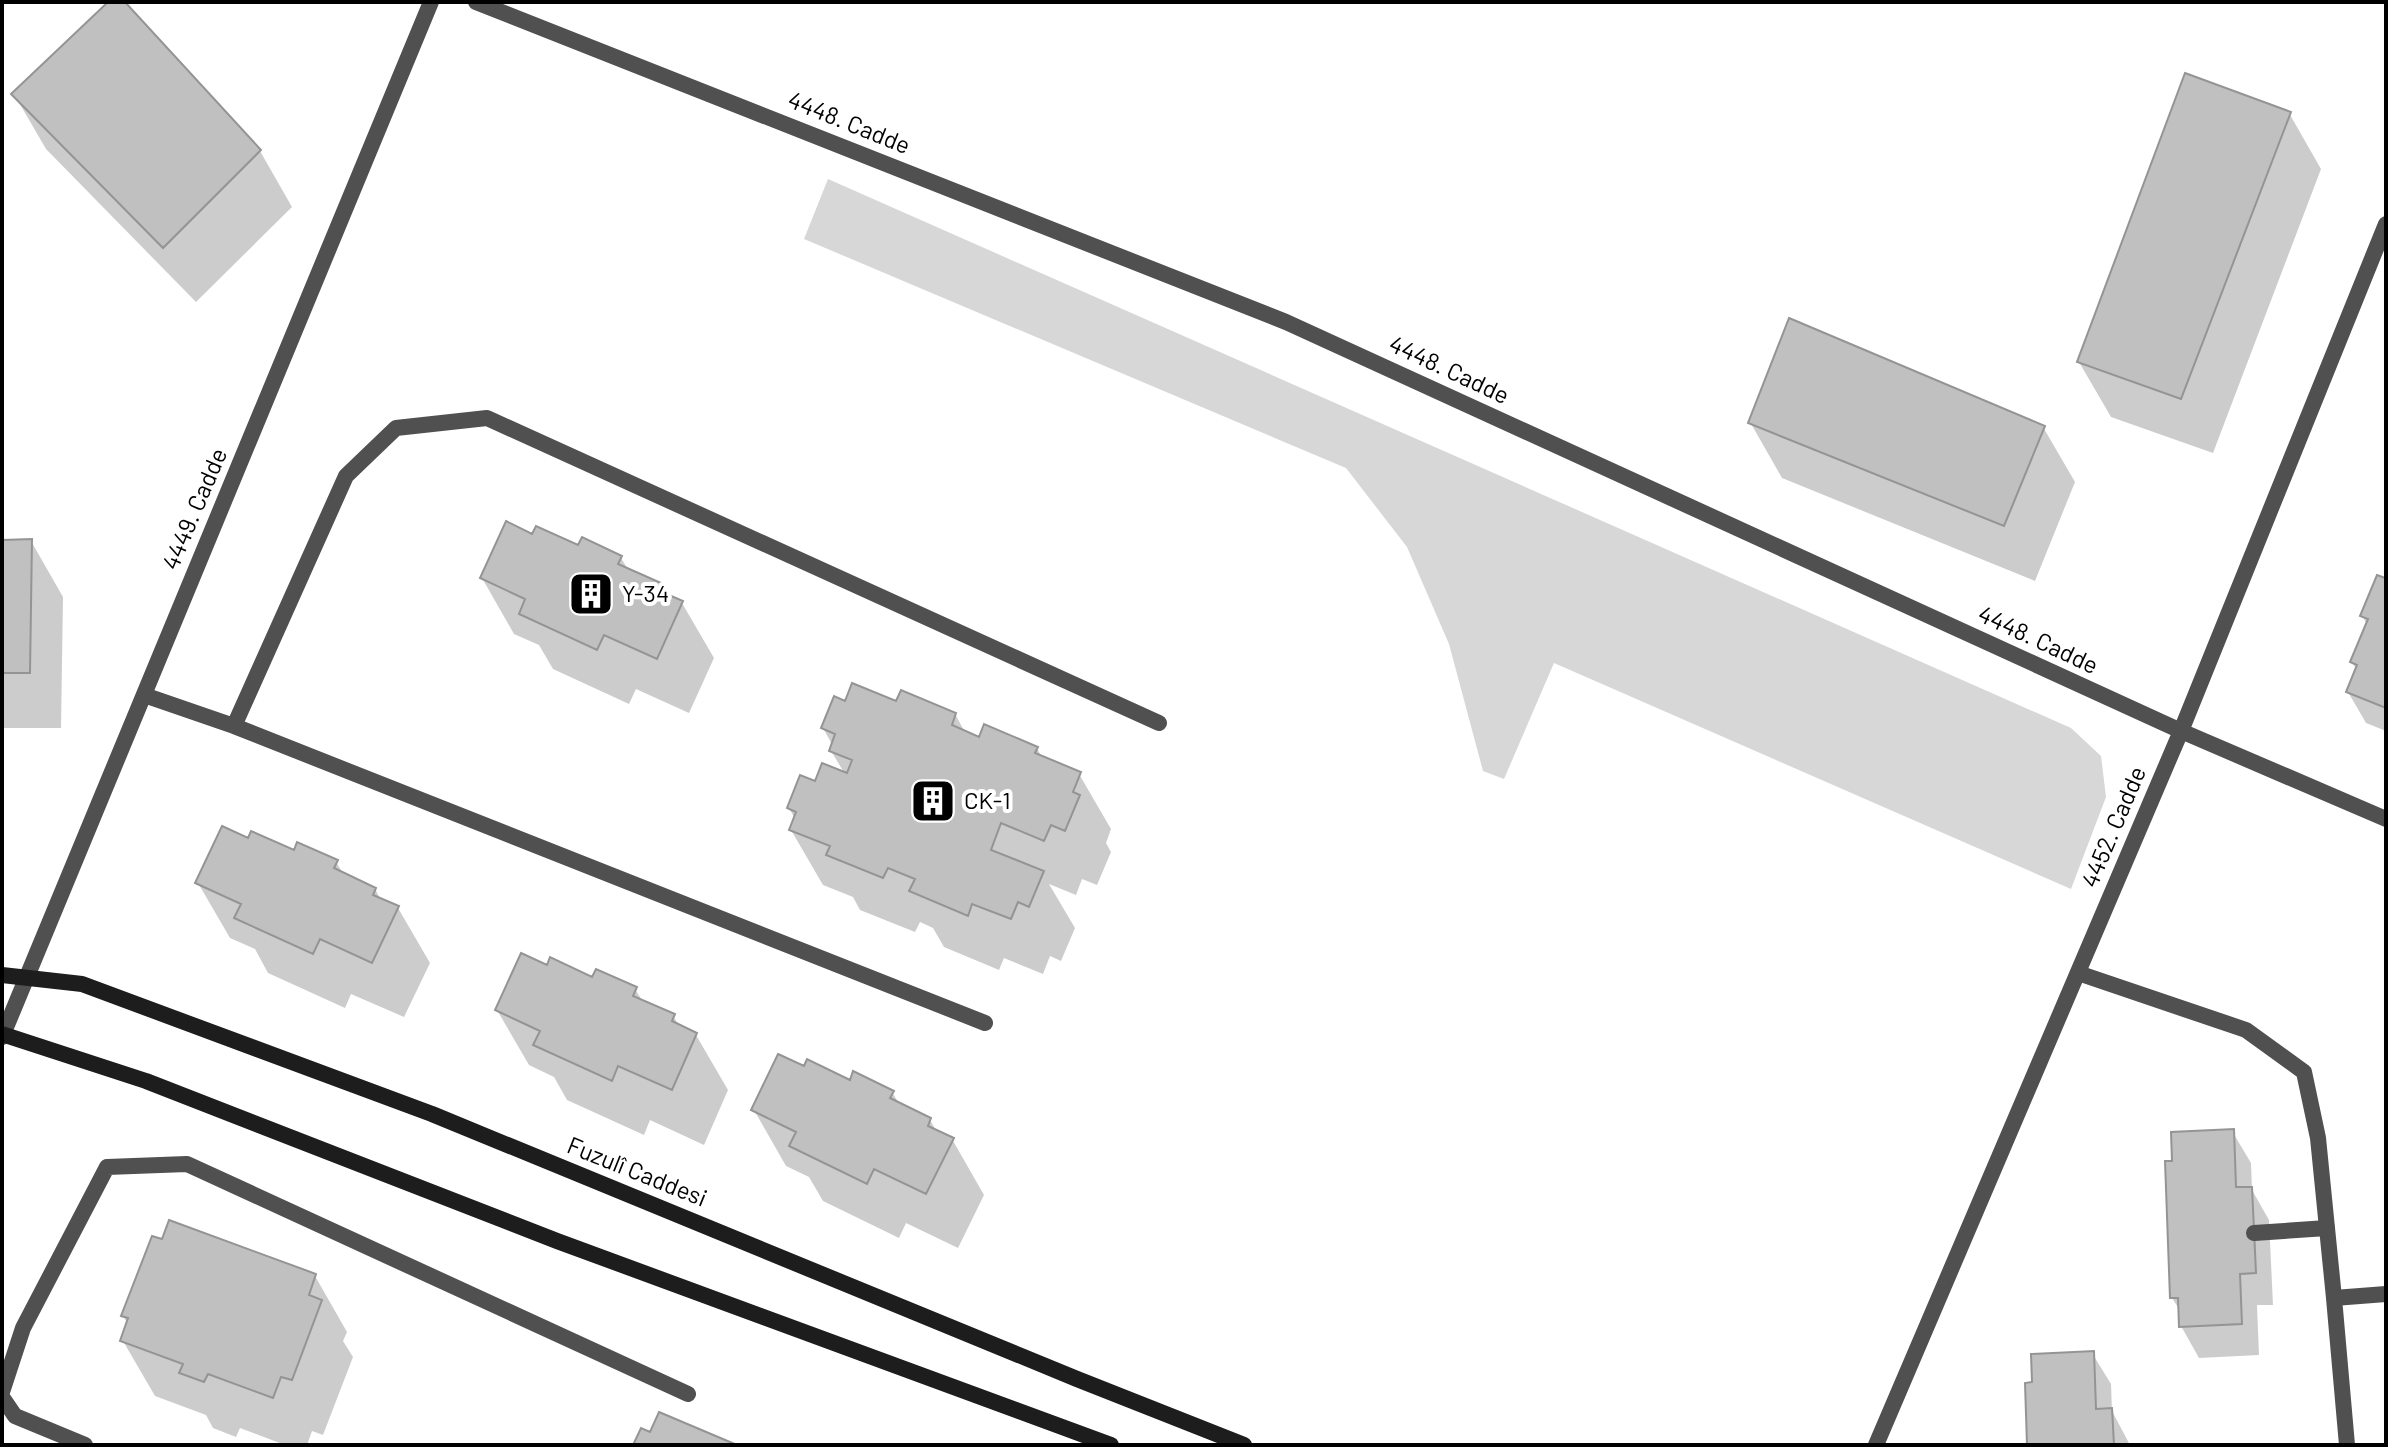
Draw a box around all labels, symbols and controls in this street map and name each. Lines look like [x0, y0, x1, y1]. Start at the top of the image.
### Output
street label: 4448. Cadde [784, 84, 915, 159]
street label: 4448. Cadde [1385, 328, 1514, 409]
street label: 4449. Cadde [155, 443, 232, 574]
building icon: Y-34 [567, 570, 615, 618]
place label: Y-34 [622, 578, 669, 607]
street label: 4448. Cadde [1974, 598, 2103, 679]
street label: 4452. Cadde [2074, 761, 2151, 891]
building icon: CK-1 [909, 777, 957, 825]
place label: CK-1 [964, 785, 1011, 814]
street label: Fuzulî Caddesi [563, 1129, 712, 1212]

